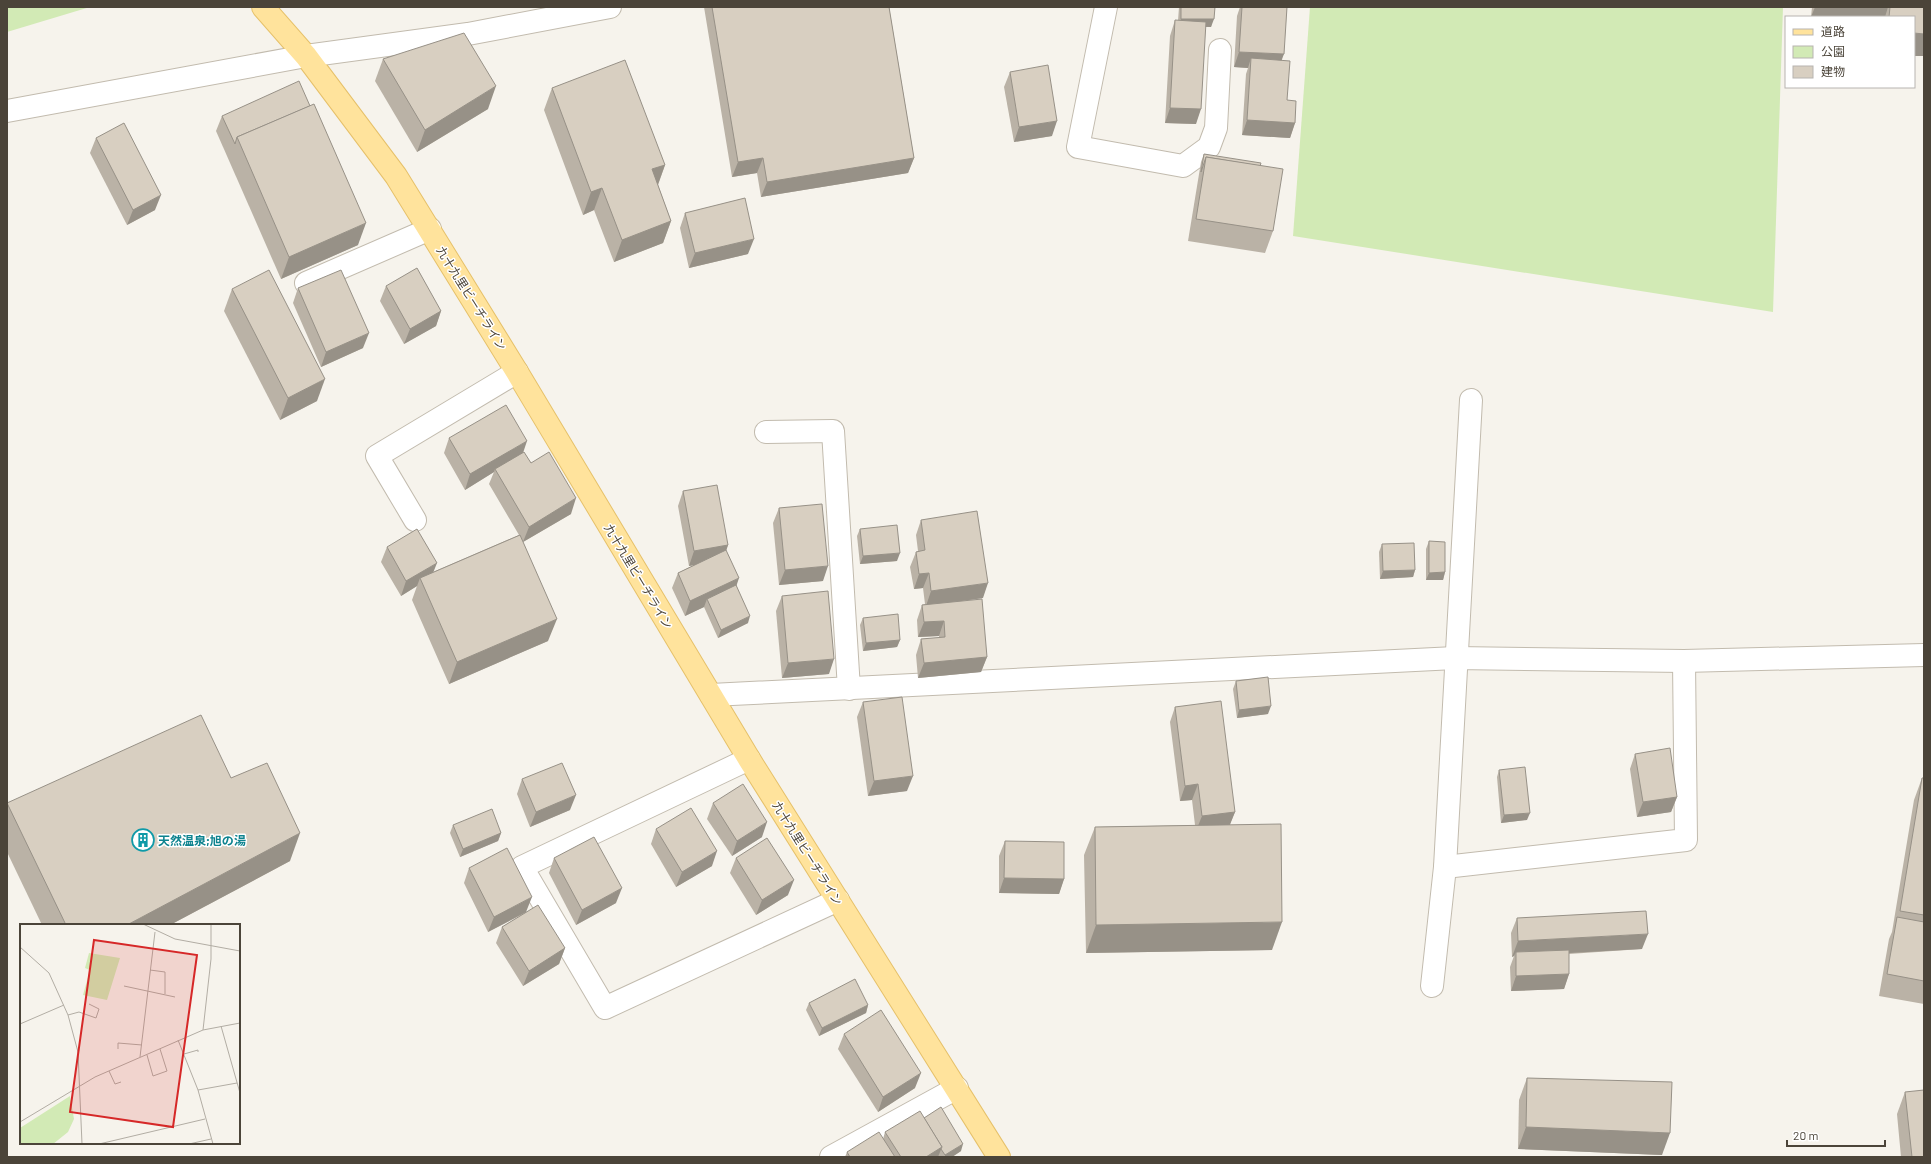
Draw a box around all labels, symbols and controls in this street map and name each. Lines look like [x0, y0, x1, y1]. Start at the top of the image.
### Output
legend [1785, 16, 1915, 88]
text: 道路 [1821, 24, 1845, 38]
text: 公園 [1821, 44, 1845, 58]
text: 建物 [1821, 64, 1845, 78]
street label: 九十九里ビーチライン [434, 243, 510, 353]
street label: 九十九里ビーチライン [602, 521, 676, 631]
street label: 九十九里ビーチライン [770, 798, 846, 908]
building icon: 天然温泉;旭の湯 [130, 827, 156, 853]
place label: 天然温泉;旭の湯 [158, 833, 246, 847]
inset map [20, 924, 240, 1144]
scale bar [1787, 1122, 1885, 1148]
text: 20 m [1793, 1128, 1819, 1142]

